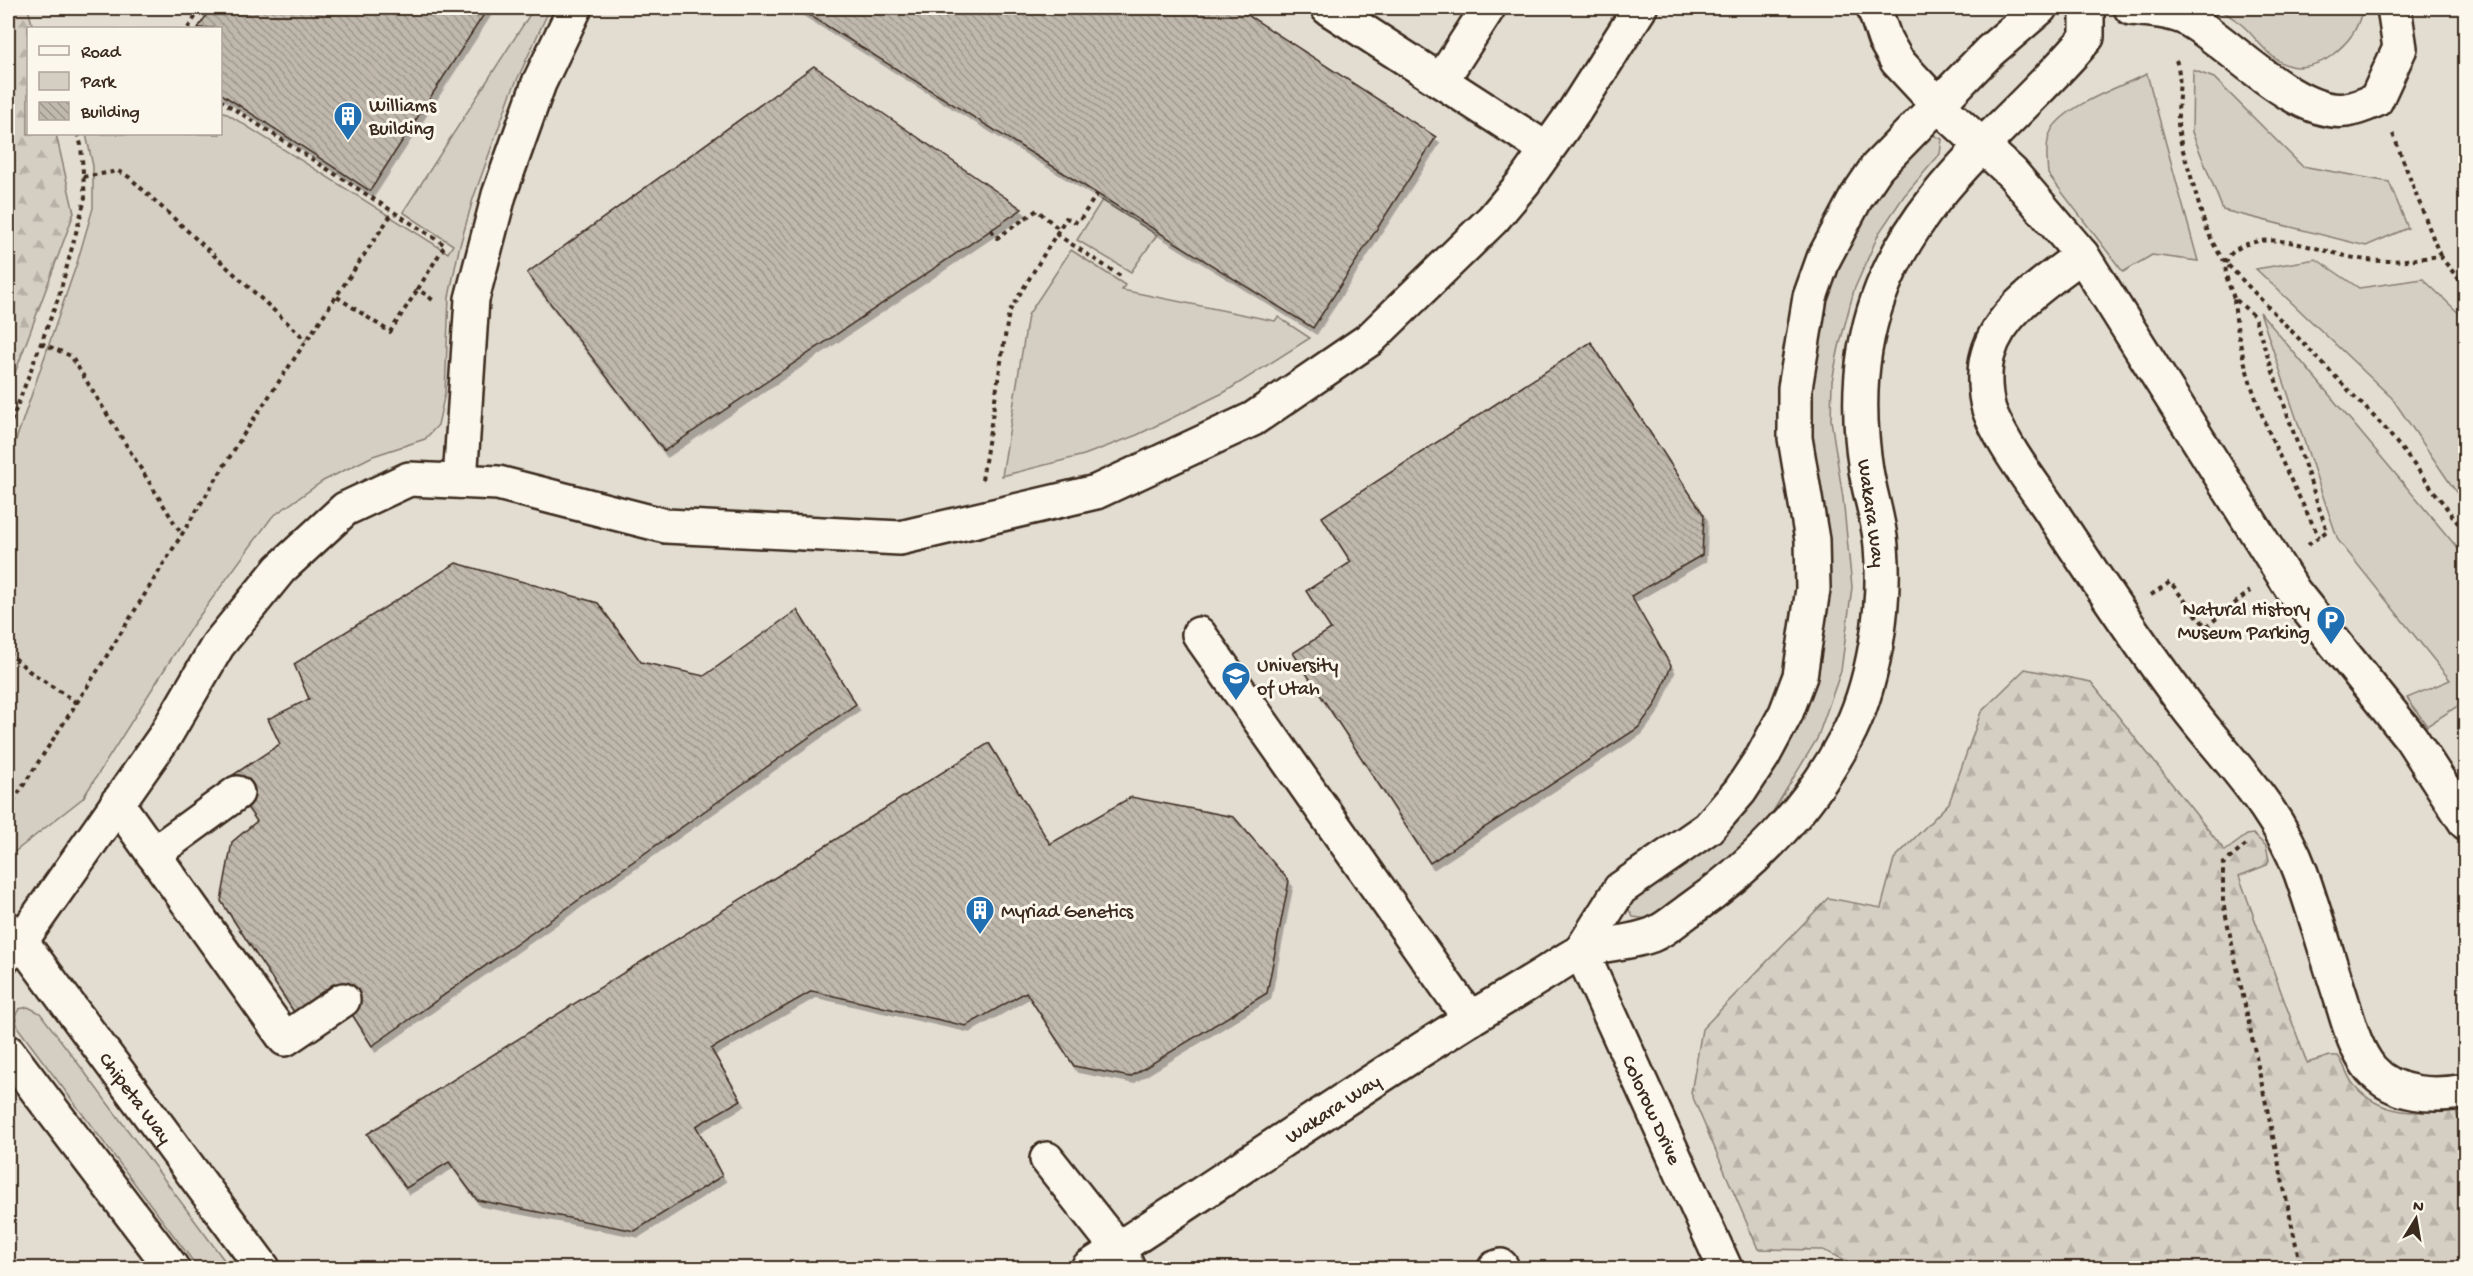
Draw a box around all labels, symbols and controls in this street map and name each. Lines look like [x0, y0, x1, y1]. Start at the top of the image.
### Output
legend [27, 27, 222, 135]
text: Road [81, 43, 122, 64]
text: Park [80, 73, 117, 94]
place label: Williams Building [368, 96, 437, 142]
building icon: Williams Building [332, 100, 364, 142]
text: Building [80, 103, 140, 124]
street label: Wakara Way [1851, 458, 1889, 569]
place label: Natural History Museum Parking [2177, 600, 2310, 646]
parking icon: Natural History Museum Parking [2315, 604, 2347, 646]
place label: University of Utah [1257, 656, 1338, 702]
school or university icon: University of Utah [1220, 660, 1252, 702]
building icon: Myriad Genetics [964, 894, 996, 936]
place label: Myriad Genetics [1001, 902, 1134, 925]
street label: Chipeta Way [92, 1049, 175, 1150]
street label: Colorow Drive [1615, 1053, 1685, 1170]
street label: Wakara Way [1282, 1071, 1386, 1150]
north arrow [2386, 1189, 2446, 1249]
text: N [2411, 1197, 2426, 1218]

